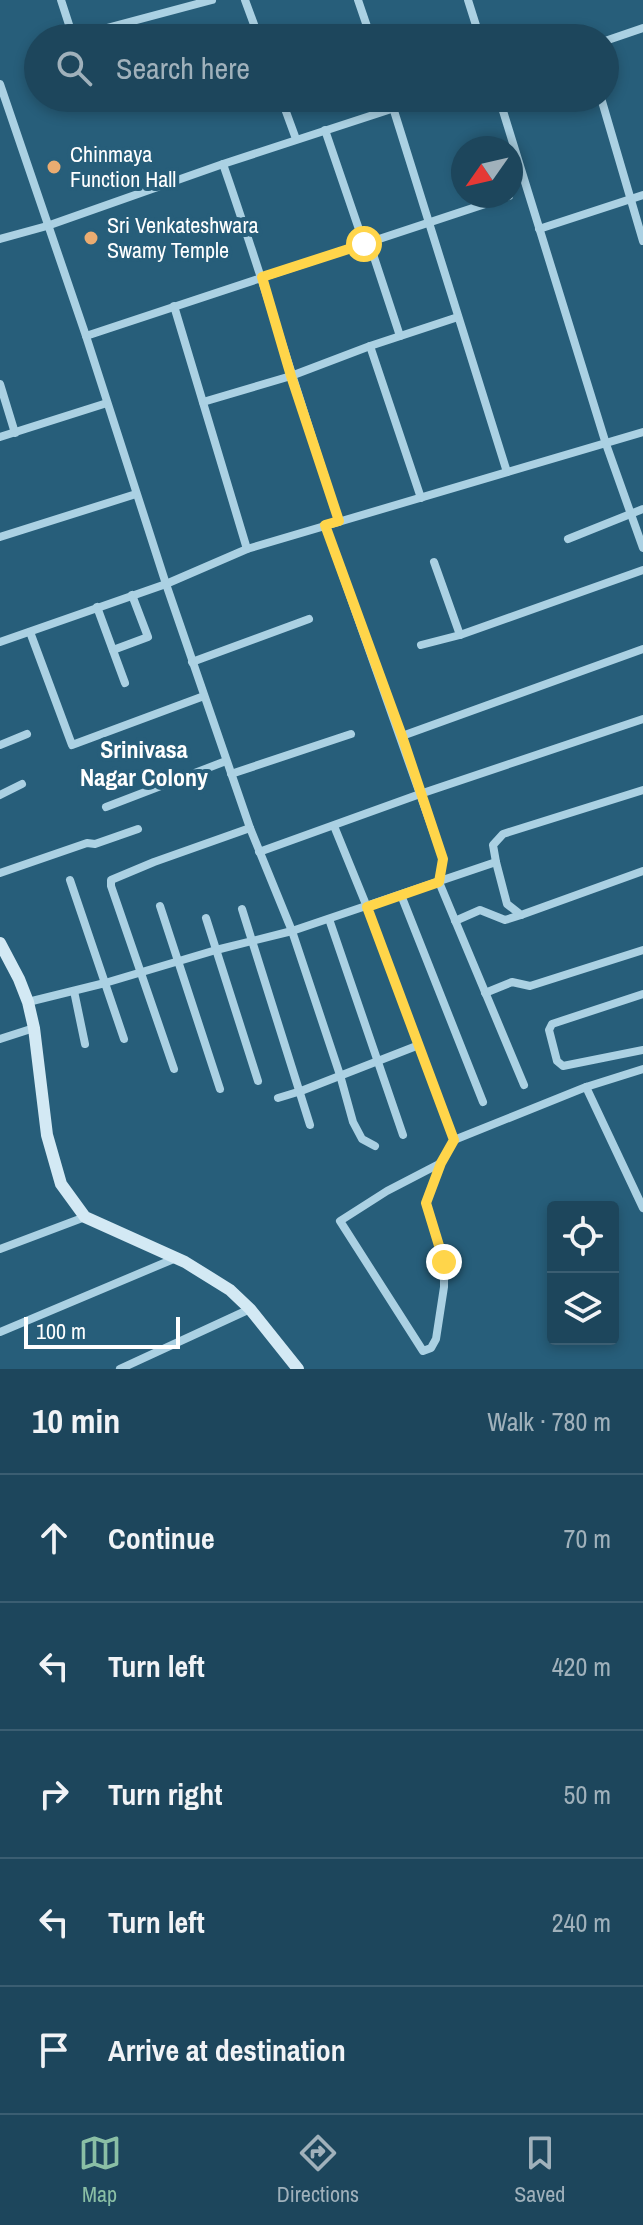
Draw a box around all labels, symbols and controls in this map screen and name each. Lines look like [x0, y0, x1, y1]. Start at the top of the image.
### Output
search box [24, 24, 619, 112]
icon: search [52, 46, 96, 90]
text: Search here [116, 48, 250, 88]
north arrow [451, 136, 523, 208]
place label: Chinmaya Function Hall [70, 139, 176, 194]
marker: Chinmaya Function Hall [45, 158, 63, 176]
place label: Sri Venkateshwara Swamy Temple [107, 210, 258, 265]
route start [346, 226, 382, 262]
marker: Sri Venkateshwara Swamy Temple [82, 229, 100, 247]
district label: Srinivasa Nagar Colony [80, 733, 208, 793]
map controls [547, 1201, 619, 1345]
button: locate [547, 1201, 619, 1273]
route end [426, 1244, 462, 1280]
button: layers [547, 1273, 619, 1345]
scale bar [24, 1313, 180, 1349]
text: 100 m [36, 1316, 86, 1346]
text: 10 min [32, 1398, 120, 1444]
text: Walk · 780 m [487, 1404, 611, 1439]
icon: ahead [32, 1516, 76, 1560]
text: Continue [108, 1518, 215, 1558]
text: 70 m [564, 1521, 611, 1556]
icon: left [32, 1644, 76, 1688]
text: Turn left [108, 1646, 205, 1686]
text: 420 m [552, 1649, 611, 1684]
icon: right [32, 1772, 76, 1816]
text: Turn right [108, 1774, 222, 1814]
text: 50 m [564, 1777, 611, 1812]
icon: left [32, 1900, 76, 1944]
text: Turn left [108, 1902, 205, 1942]
text: 240 m [552, 1905, 611, 1940]
icon: arrive [32, 2028, 76, 2072]
text: Arrive at destination [108, 2030, 346, 2070]
tab: Map [78, 2131, 122, 2209]
tab: Directions [277, 2131, 359, 2209]
tab: Saved [514, 2131, 565, 2209]

